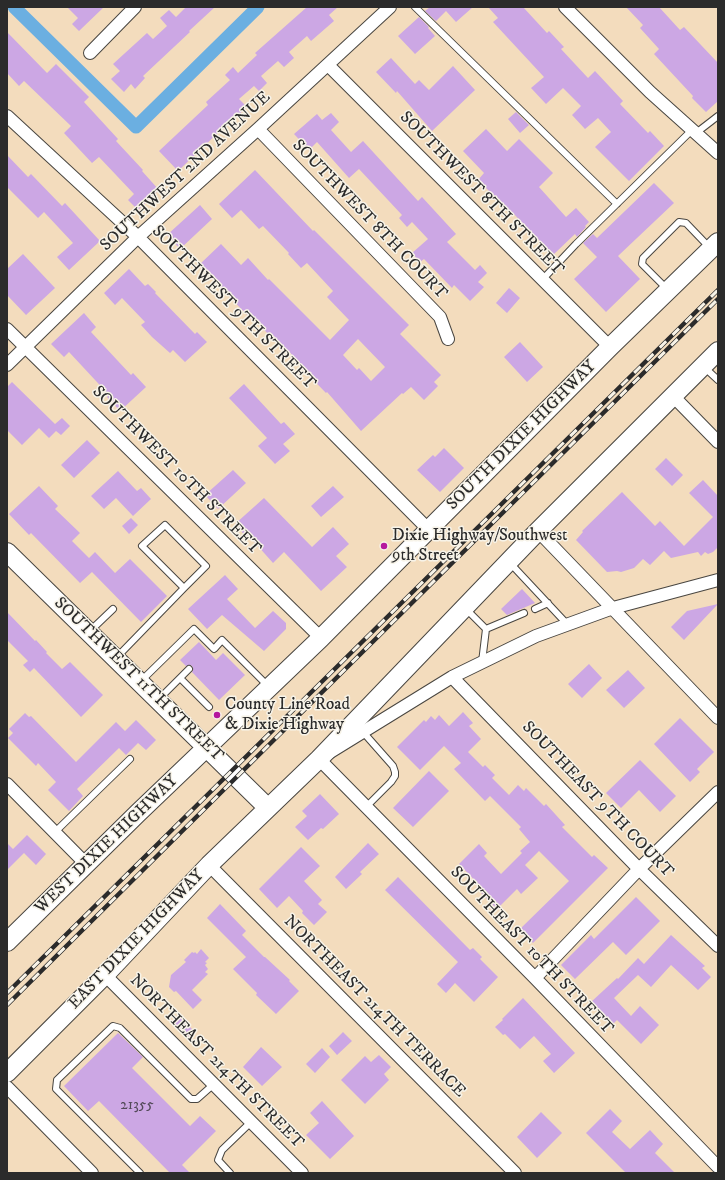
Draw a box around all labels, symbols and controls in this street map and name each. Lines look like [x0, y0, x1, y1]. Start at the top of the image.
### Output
street label: SOUTHWEST 2ND AVENUE [97, 88, 275, 256]
street label: SOUTHWEST 8TH STREET [395, 108, 567, 280]
street label: SOUTHWEST 8TH COURT [287, 136, 451, 304]
street label: SOUTHWEST 9TH STREET [147, 222, 319, 394]
street label: SOUTH DIXIE HIGHWAY [443, 357, 601, 515]
street label: SOUTHWEST 10TH STREET [87, 382, 265, 560]
place label: Dixie Highway/Southwest 9th Street [392, 526, 568, 566]
marker: Dixie Highway/Southwest 9th Street [379, 541, 389, 551]
street label: SOUTHWEST 11TH STREET [49, 594, 227, 766]
place label: County Line Road & Dixie Highway [225, 695, 350, 735]
marker: County Line Road & Dixie Highway [212, 710, 222, 720]
street label: SOUTHEAST 9TH COURT [517, 718, 677, 882]
street label: WEST DIXIE HIGHWAY [31, 771, 183, 919]
street label: SOUTHEAST 10TH STREET [445, 863, 617, 1039]
street label: EAST DIXIE HIGHWAY [65, 866, 209, 1014]
street label: NORTHEAST 214TH TERRACE [279, 912, 469, 1102]
street label: NORTHEAST 214TH STREET [125, 971, 307, 1153]
house number: 21355 [120, 1097, 154, 1115]

